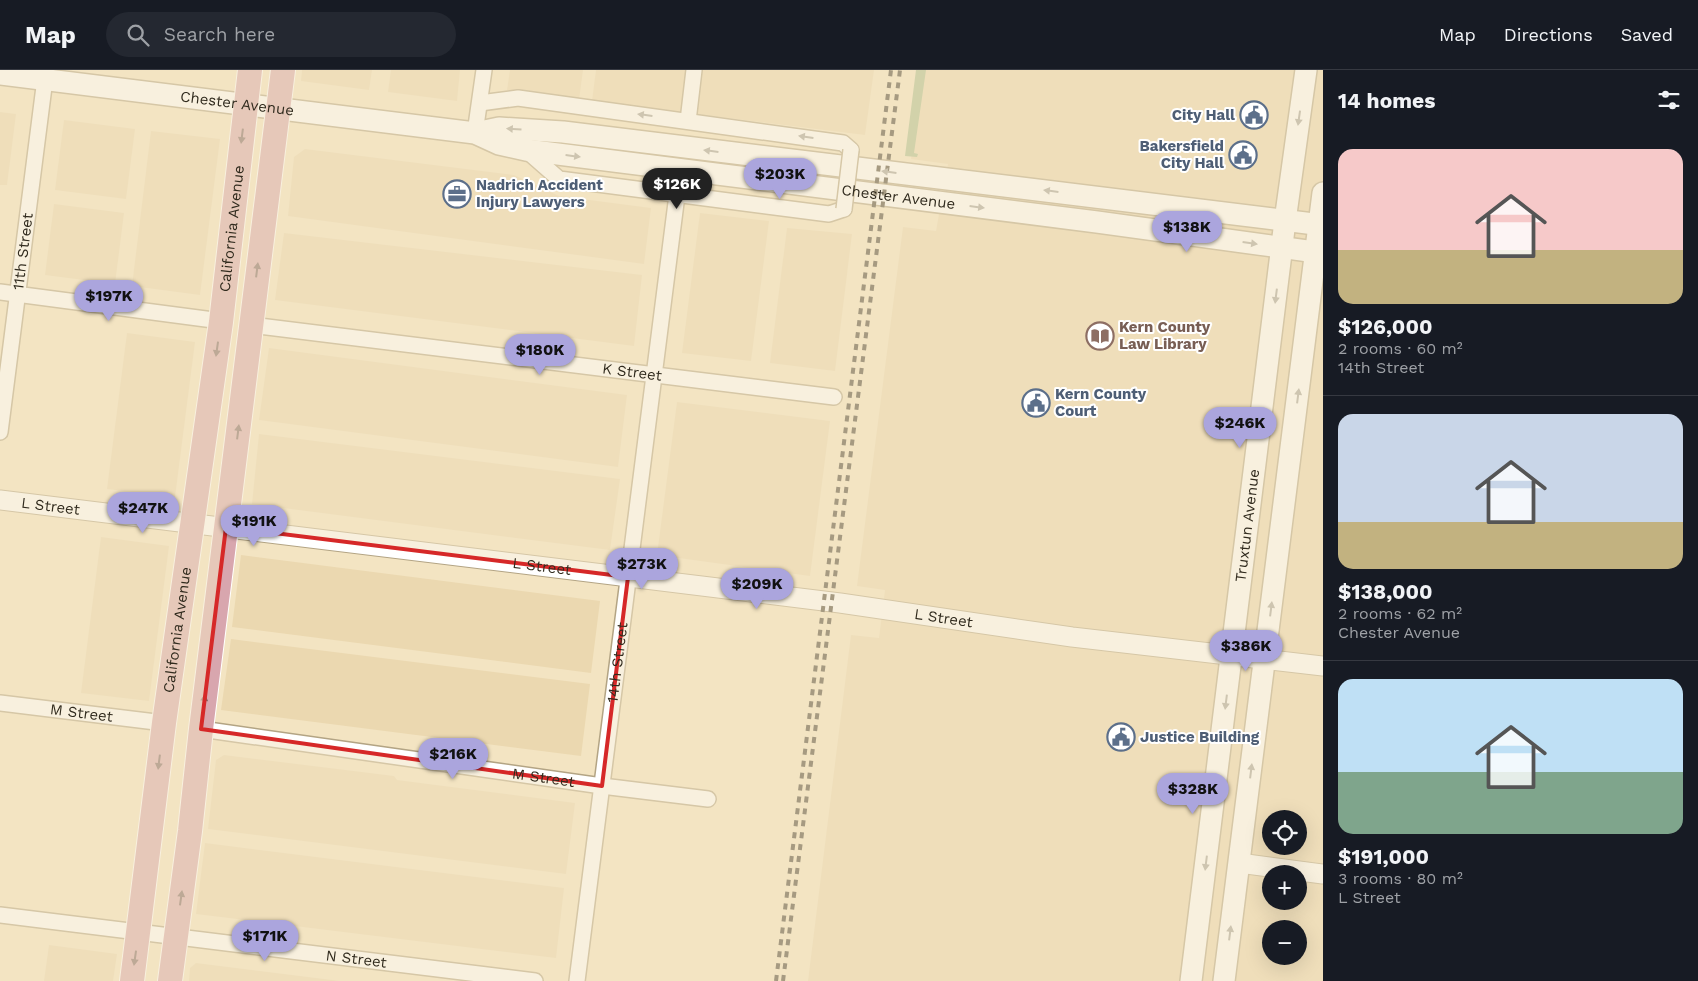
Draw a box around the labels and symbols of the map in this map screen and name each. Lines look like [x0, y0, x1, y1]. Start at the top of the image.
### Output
street label: Chester Avenue [179, 87, 295, 119]
public building icon: City Hall [1239, 100, 1269, 130]
place label: City Hall [1172, 106, 1235, 124]
one-way arrow [636, 111, 652, 119]
one-way arrow [1295, 111, 1303, 127]
one-way arrow [506, 125, 522, 133]
one-way arrow [238, 128, 246, 144]
one-way arrow [797, 133, 813, 141]
place label: Bakersfield City Hall [1140, 137, 1224, 172]
public building icon: Bakersfield City Hall [1228, 140, 1258, 170]
one-way arrow [702, 147, 718, 155]
one-way arrow [565, 152, 581, 160]
pin: $203K [745, 158, 815, 200]
street label: California Avenue [216, 164, 248, 293]
pin: $126K [642, 168, 712, 210]
one-way arrow [881, 168, 897, 176]
place label: Nadrich Accident Injury Lawyers [476, 176, 603, 211]
office icon: Nadrich Accident Injury Lawyers [442, 179, 472, 209]
street label: Chester Avenue [840, 181, 956, 213]
one-way arrow [1042, 187, 1058, 195]
one-way arrow [969, 203, 985, 211]
pin: $138K [1152, 210, 1222, 253]
street label: 11th Street [9, 211, 37, 291]
one-way arrow [1242, 240, 1258, 248]
one-way arrow [254, 262, 262, 278]
pin: $197K [74, 280, 144, 322]
one-way arrow [1272, 289, 1280, 305]
place label: Kern County Law Library [1119, 318, 1211, 353]
library icon: Kern County Law Library [1085, 321, 1115, 351]
pin: $180K [505, 334, 575, 376]
one-way arrow [213, 342, 221, 358]
street label: K Street [601, 359, 664, 385]
place label: Kern County Court [1055, 385, 1147, 420]
public building icon: Kern County Court [1021, 388, 1051, 418]
one-way arrow [1294, 388, 1302, 404]
pin: $246K [1205, 406, 1275, 449]
one-way arrow [234, 423, 242, 439]
street label: Truxtun Avenue [1231, 468, 1263, 583]
pin: $247K [108, 492, 178, 534]
street label: L Street [20, 494, 82, 519]
pin: $191K [219, 504, 289, 547]
pin: $273K [607, 548, 677, 590]
street label: L Street [512, 554, 573, 579]
street label: California Avenue [159, 566, 195, 694]
pin: $209K [722, 568, 792, 610]
one-way arrow [1268, 601, 1276, 617]
street label: L Street [913, 605, 975, 631]
street label: 14th Street [603, 621, 632, 704]
pin: $386K [1211, 630, 1281, 672]
one-way arrow [200, 694, 208, 710]
one-way arrow [1221, 694, 1229, 710]
street label: M Street [49, 700, 115, 726]
public building icon: Justice Building [1106, 722, 1136, 752]
place label: Justice Building [1140, 728, 1260, 746]
pin: $216K [418, 738, 488, 780]
one-way arrow [155, 754, 163, 770]
one-way arrow [1247, 763, 1255, 779]
street label: M Street [511, 764, 577, 791]
pin: $328K [1158, 772, 1228, 815]
one-way arrow [1202, 856, 1210, 872]
one-way arrow [177, 890, 185, 906]
pin: $171K [230, 920, 300, 962]
one-way arrow [1226, 924, 1234, 940]
street label: N Street [325, 946, 389, 972]
one-way arrow [131, 950, 139, 966]

